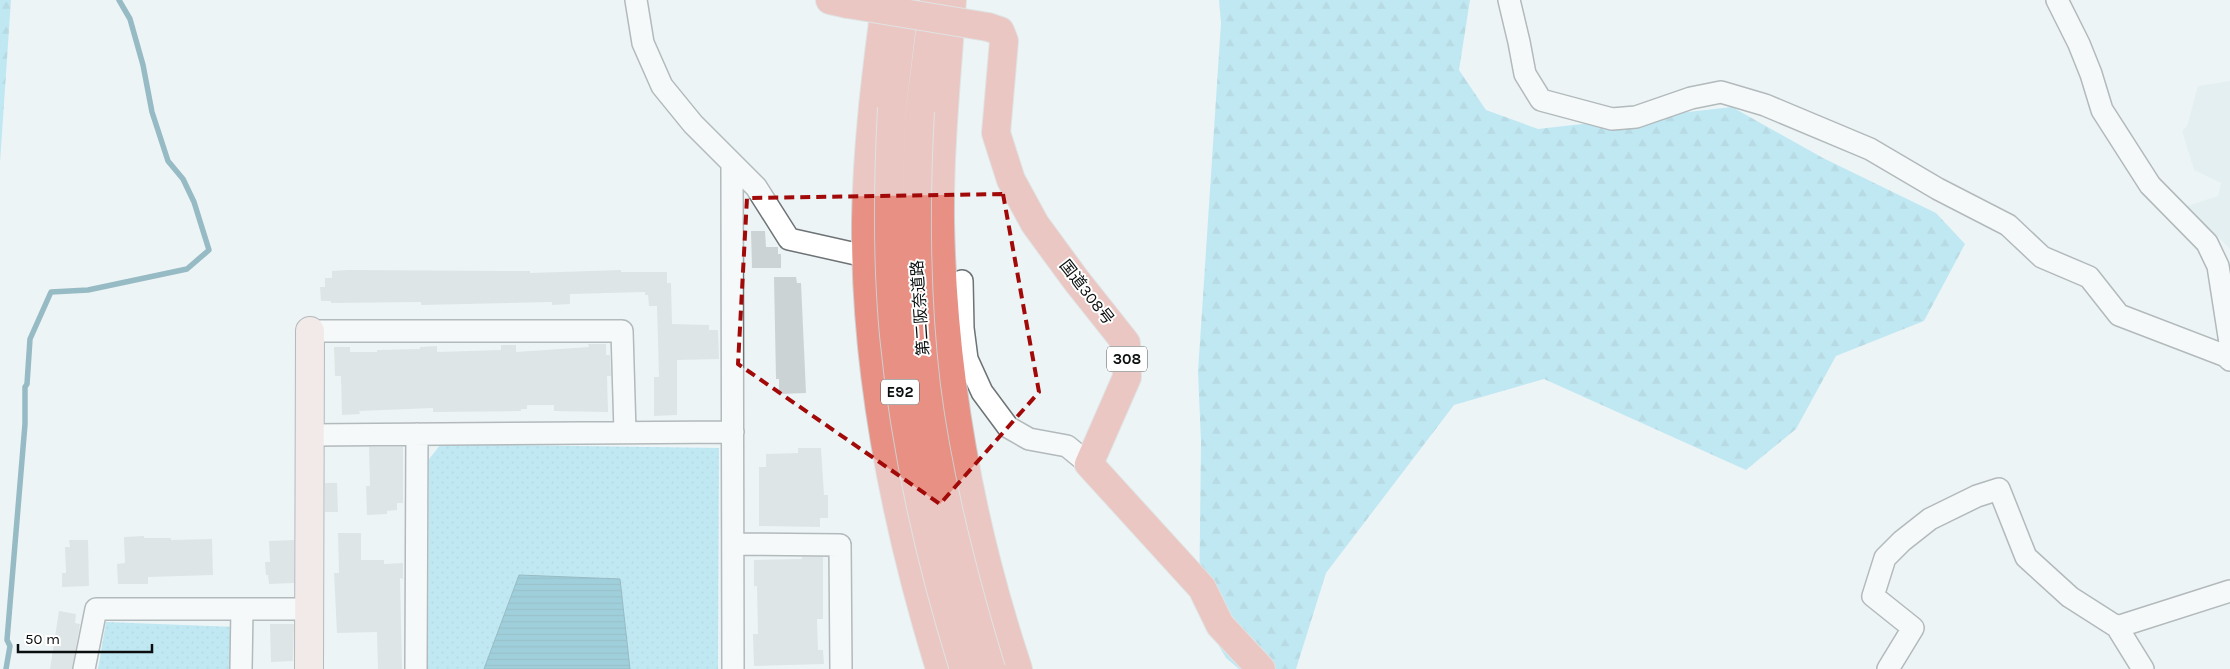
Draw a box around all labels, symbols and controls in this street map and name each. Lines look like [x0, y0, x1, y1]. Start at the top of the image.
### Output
street label: 国道308号 [1056, 256, 1118, 328]
street label: 第二阪奈道路 [907, 259, 933, 357]
road number: 308 [1107, 346, 1147, 372]
road number: E92 [881, 380, 919, 404]
scale bar [18, 622, 151, 654]
text: 50 m [25, 630, 60, 648]

